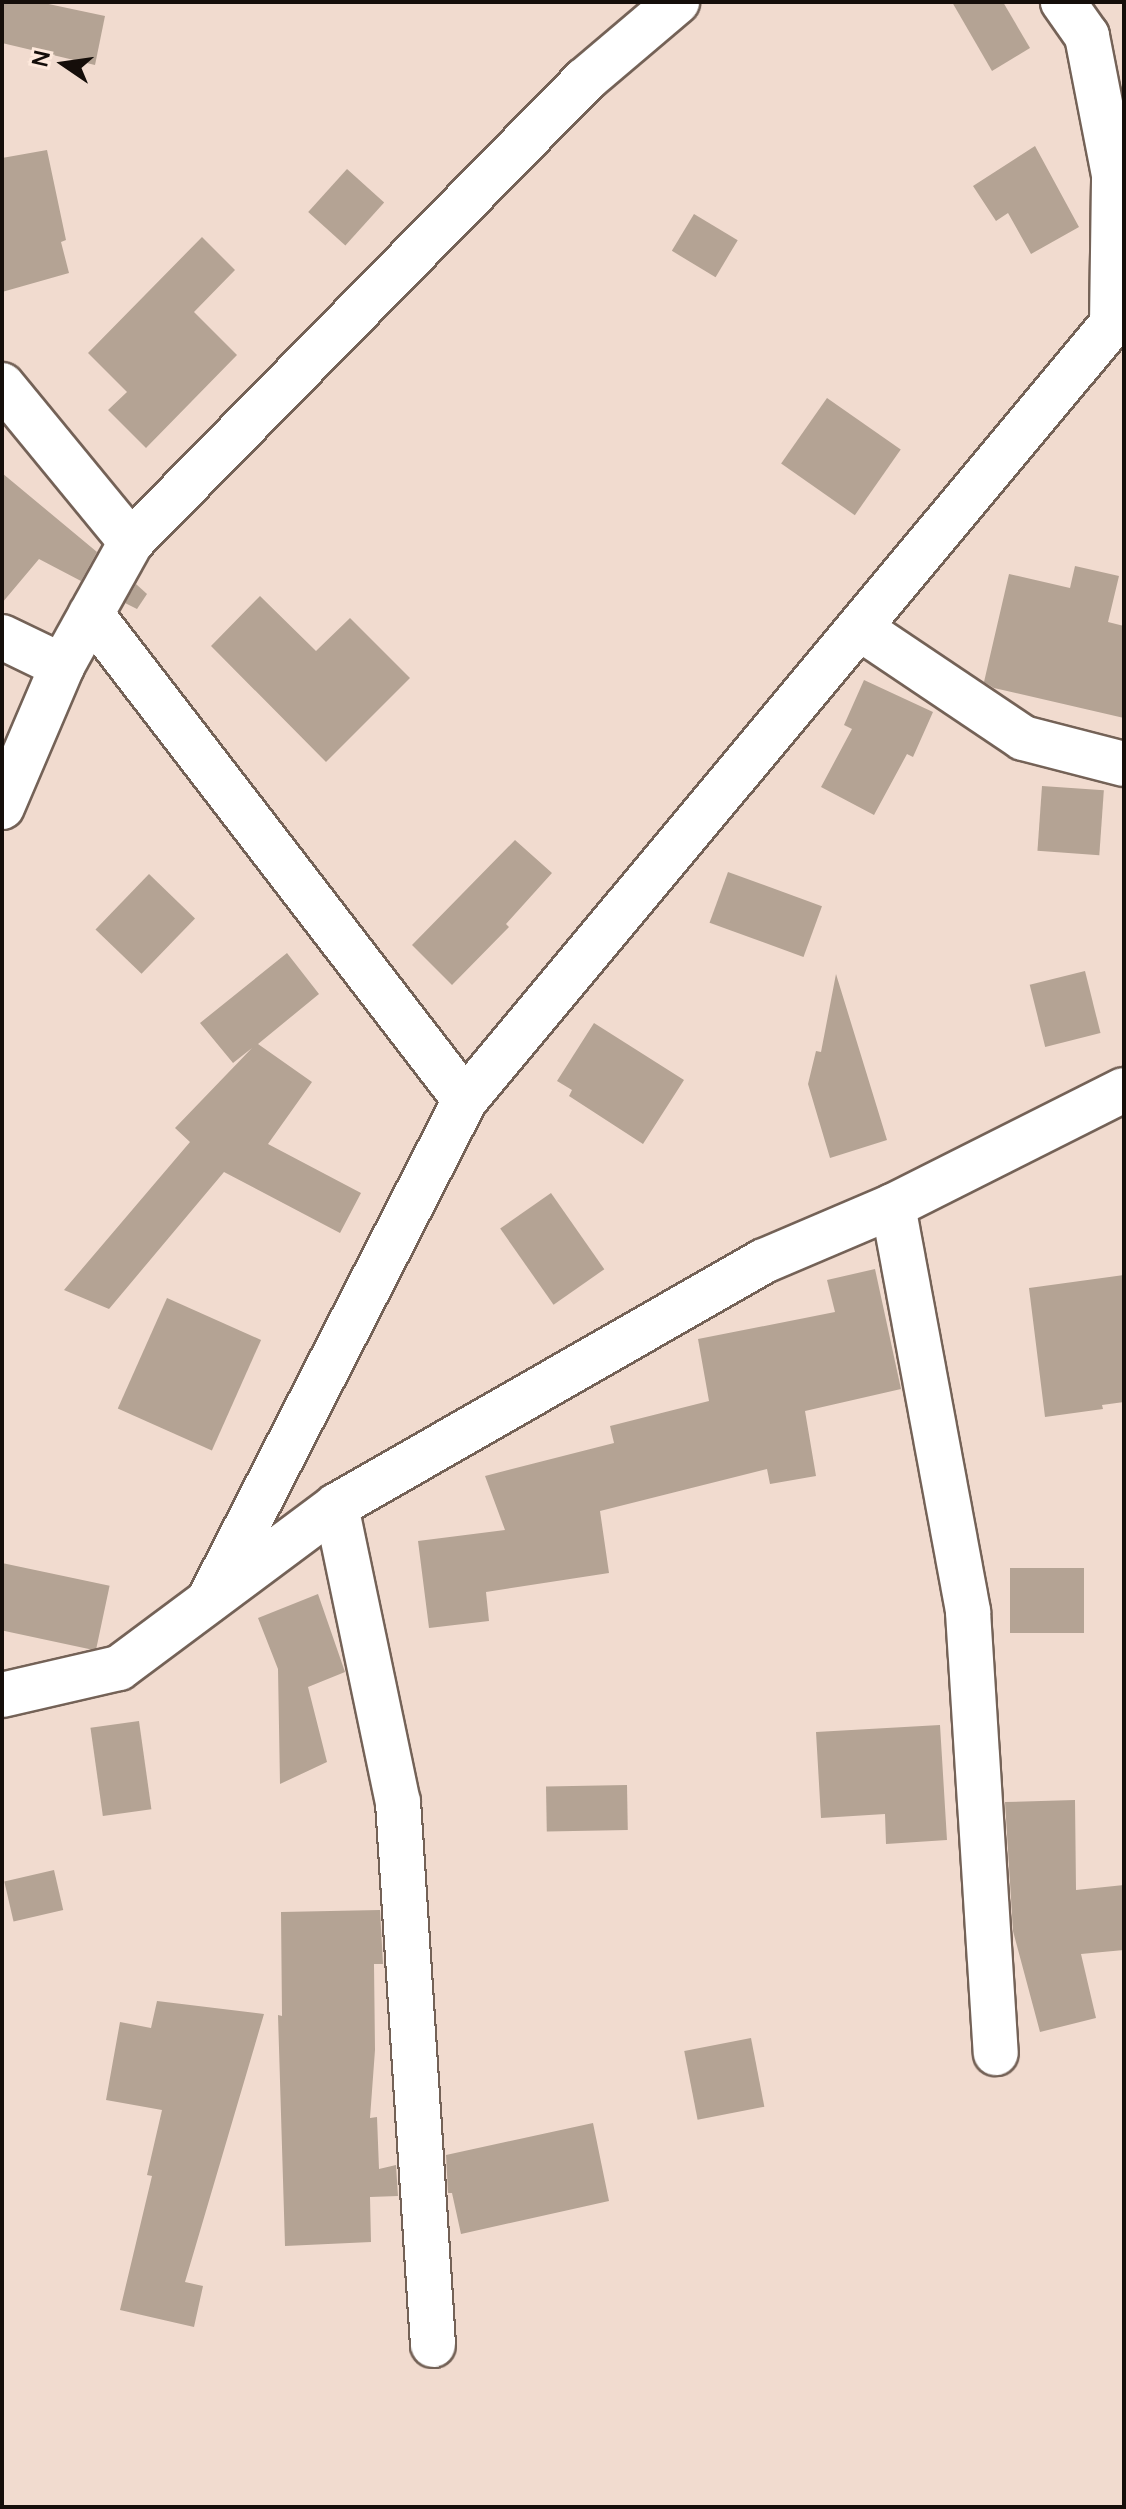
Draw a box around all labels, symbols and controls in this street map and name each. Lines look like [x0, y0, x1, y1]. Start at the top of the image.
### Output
north arrow [24, 24, 104, 104]
text: N [24, 48, 57, 70]

